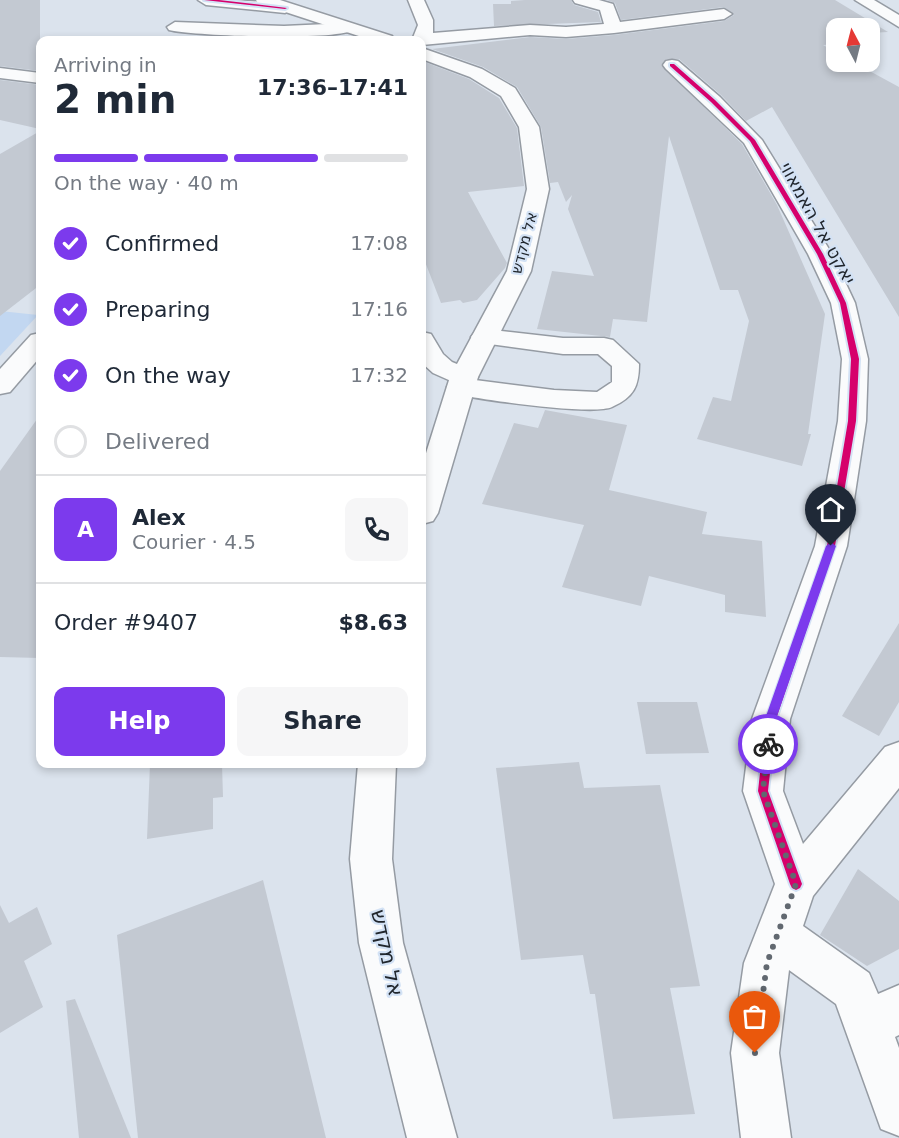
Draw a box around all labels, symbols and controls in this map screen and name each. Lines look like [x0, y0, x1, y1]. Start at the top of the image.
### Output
north arrow [826, 18, 880, 72]
map controls [826, 18, 880, 72]
text: Arriving in [54, 53, 157, 77]
text: 17:36–17:41 [257, 75, 408, 100]
text: 2 min [54, 77, 176, 122]
street label: יאקט אל האמאווי [776, 158, 860, 288]
text: On the way · 40 m [54, 171, 239, 195]
street label: אל מקדש [507, 210, 541, 276]
icon: check [54, 227, 87, 260]
text: Confirmed [105, 231, 219, 256]
text: 17:08 [350, 231, 408, 255]
icon: check [54, 293, 87, 326]
text: Preparing [105, 297, 211, 322]
text: 17:16 [350, 297, 408, 321]
icon: check [54, 359, 87, 392]
text: On the way [105, 363, 231, 388]
text: 17:32 [350, 363, 408, 387]
text: Delivered [105, 429, 210, 454]
pin [805, 484, 856, 546]
icon: home [814, 493, 847, 526]
button: phone [345, 498, 408, 561]
text: Alex [132, 505, 186, 530]
text: A [77, 517, 94, 542]
text: Courier · 4.5 [132, 530, 256, 554]
text: Order #9407 [54, 610, 198, 635]
text: $8.63 [338, 610, 408, 635]
button: Help [54, 687, 225, 756]
button: Share [237, 687, 408, 756]
courier [738, 714, 798, 774]
icon: bike [752, 728, 785, 761]
street label: אל מקדש [366, 907, 408, 999]
pin [729, 991, 780, 1053]
icon: bag [738, 1000, 771, 1033]

